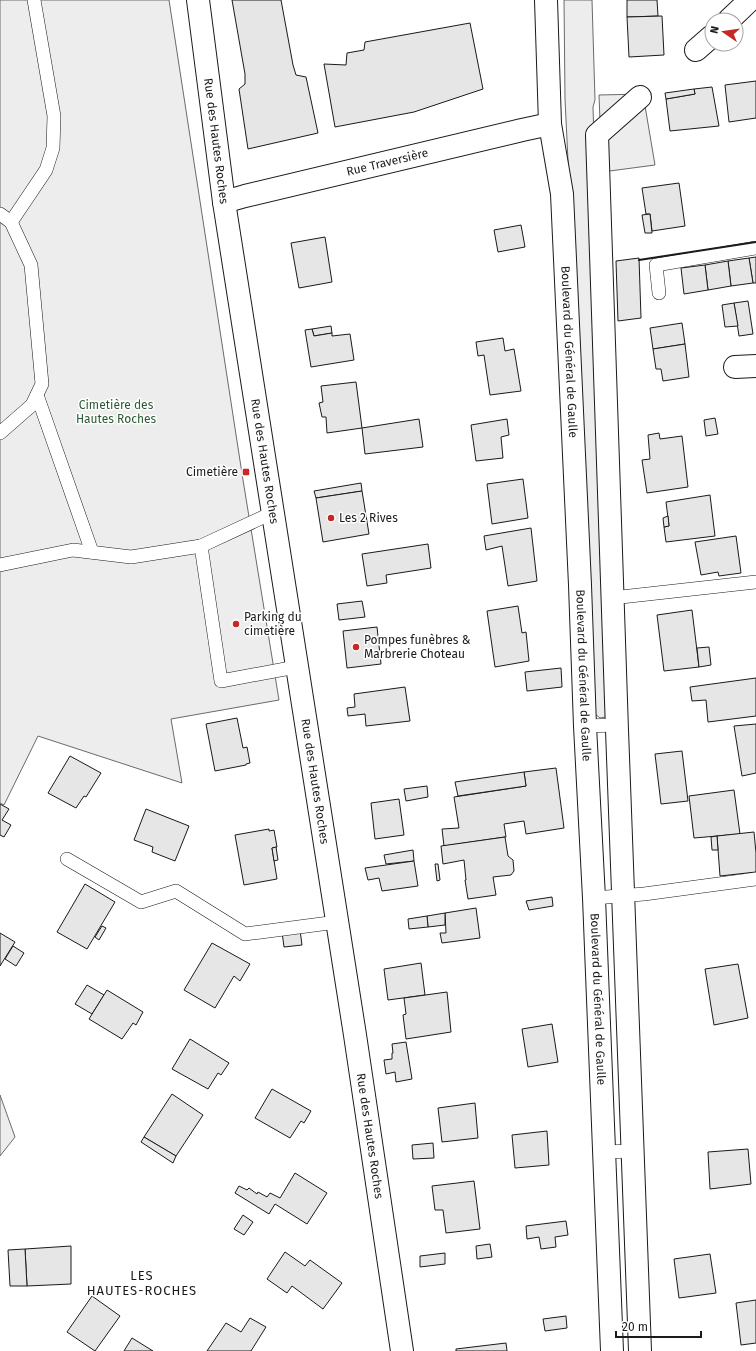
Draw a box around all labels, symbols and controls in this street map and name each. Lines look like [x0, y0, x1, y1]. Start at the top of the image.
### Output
north arrow [704, 12, 744, 52]
text: N [708, 25, 722, 35]
street label: Rue des Hautes Roches [201, 77, 231, 205]
street label: Rue Traversière [345, 146, 429, 179]
street label: Boulevard du Général de Gaulle [558, 265, 580, 438]
street label: Rue des Hautes Roches [248, 397, 282, 525]
park label: Cimetière des Hautes Roches [76, 398, 156, 426]
place label: Cimetière [186, 465, 238, 479]
marker: Cimetière [241, 467, 251, 477]
place label: Les 2 Rives [339, 511, 398, 525]
marker: Les 2 Rives [326, 513, 336, 523]
street label: Boulevard du Général de Gaulle [573, 589, 594, 762]
place label: Parking du cimetière [244, 610, 302, 638]
marker: Parking du cimetière [231, 619, 241, 629]
place label: Pompes funèbres & Marbrerie Choteau [364, 633, 471, 661]
marker: Pompes funèbres & Marbrerie Choteau [351, 642, 361, 652]
street label: Rue des Hautes Roches [298, 718, 332, 845]
street label: Boulevard du Général de Gaulle [588, 913, 608, 1085]
street label: Rue des Hautes Roches [354, 1072, 386, 1200]
district label: LES HAUTES-ROCHES [87, 1268, 197, 1298]
scale bar [616, 1313, 701, 1339]
text: 20 m [622, 1320, 648, 1334]

